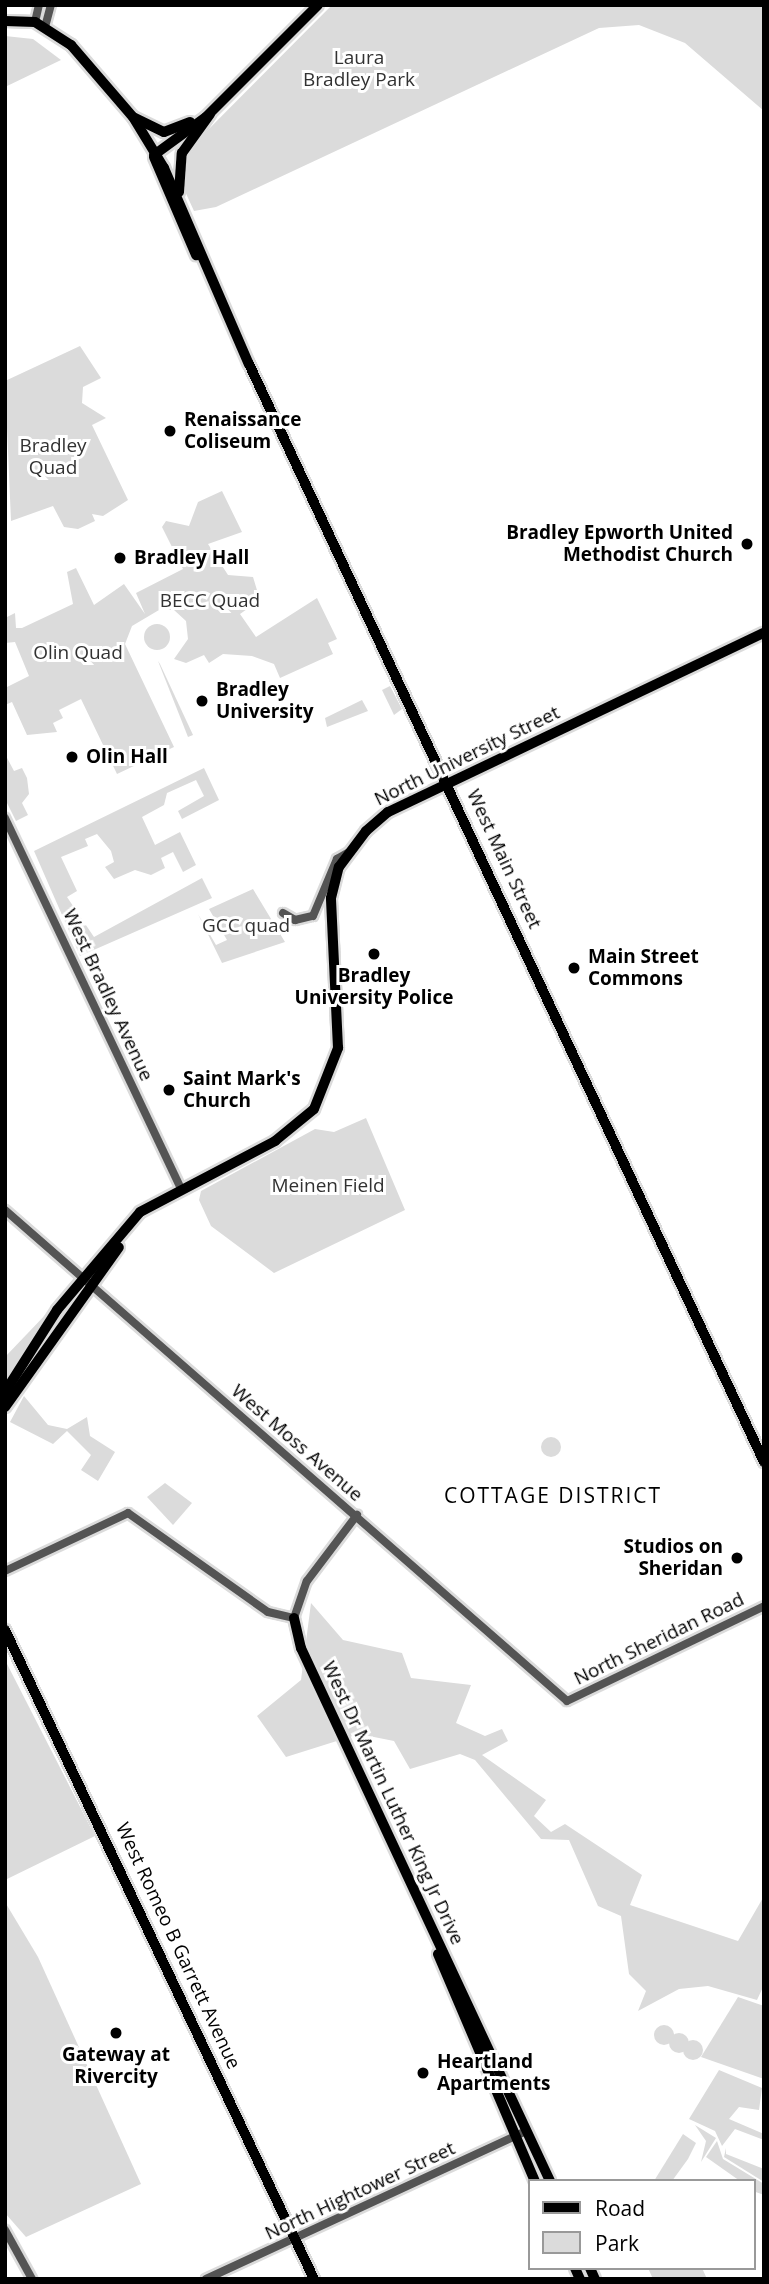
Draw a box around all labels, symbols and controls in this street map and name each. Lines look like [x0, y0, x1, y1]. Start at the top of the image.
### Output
park label: Laura Bradley Park [303, 47, 415, 91]
place label: Renaissance Coliseum [184, 409, 301, 453]
marker: Renaissance Coliseum [162, 423, 178, 439]
park label: Bradley Quad [19, 435, 87, 479]
place label: Bradley Epworth United Methodist Church [506, 522, 733, 566]
marker: Bradley Epworth United Methodist Church [739, 536, 755, 552]
place label: Bradley Hall [134, 547, 249, 569]
marker: Bradley Hall [112, 550, 128, 566]
park label: BECC Quad [160, 590, 260, 612]
park label: Olin Quad [33, 642, 123, 664]
place label: Bradley University [216, 679, 314, 723]
marker: Bradley University [194, 693, 210, 709]
street label: North University Street [371, 701, 563, 811]
place label: Olin Hall [86, 746, 168, 768]
marker: Olin Hall [64, 749, 80, 765]
street label: West Main Street [462, 786, 546, 932]
street label: West Bradley Avenue [58, 905, 158, 1085]
park label: GCC quad [202, 915, 290, 937]
marker: Bradley University Police [366, 946, 382, 962]
place label: Main Street Commons [588, 946, 699, 990]
marker: Main Street Commons [566, 960, 582, 976]
place label: Bradley University Police [295, 965, 453, 1009]
place label: Saint Mark's Church [183, 1068, 301, 1112]
marker: Saint Mark's Church [161, 1082, 177, 1098]
park label: Meinen Field [271, 1175, 385, 1197]
street label: West Moss Avenue [227, 1380, 367, 1506]
district label: COTTAGE DISTRICT [446, 1482, 660, 1508]
place label: Studios on Sheridan [624, 1536, 723, 1580]
marker: Studios on Sheridan [729, 1550, 745, 1566]
street label: North Sheridan Road [570, 1588, 748, 1690]
street label: West Dr Martin Luther King Jr Drive [317, 1658, 469, 1948]
street label: West Romeo B Garrett Avenue [111, 1819, 245, 2073]
marker: Gateway at Rivercity [108, 2025, 124, 2041]
place label: Gateway at Rivercity [62, 2044, 170, 2088]
place label: Heartland Apartments [437, 2051, 551, 2095]
marker: Heartland Apartments [415, 2065, 431, 2081]
street label: North Hightower Street [261, 2137, 459, 2245]
legend [528, 2179, 755, 2270]
text: Road [595, 2194, 645, 2222]
text: Park [595, 2229, 639, 2257]

